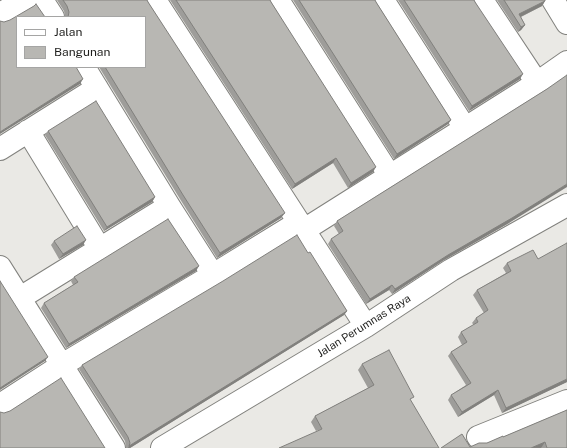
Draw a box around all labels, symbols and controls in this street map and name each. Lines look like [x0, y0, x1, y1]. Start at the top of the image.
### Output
legend [16, 16, 146, 68]
text: Jalan [54, 25, 82, 39]
text: Bangunan [54, 45, 110, 59]
street label: Jalan Perumnas Raya [315, 292, 413, 360]

